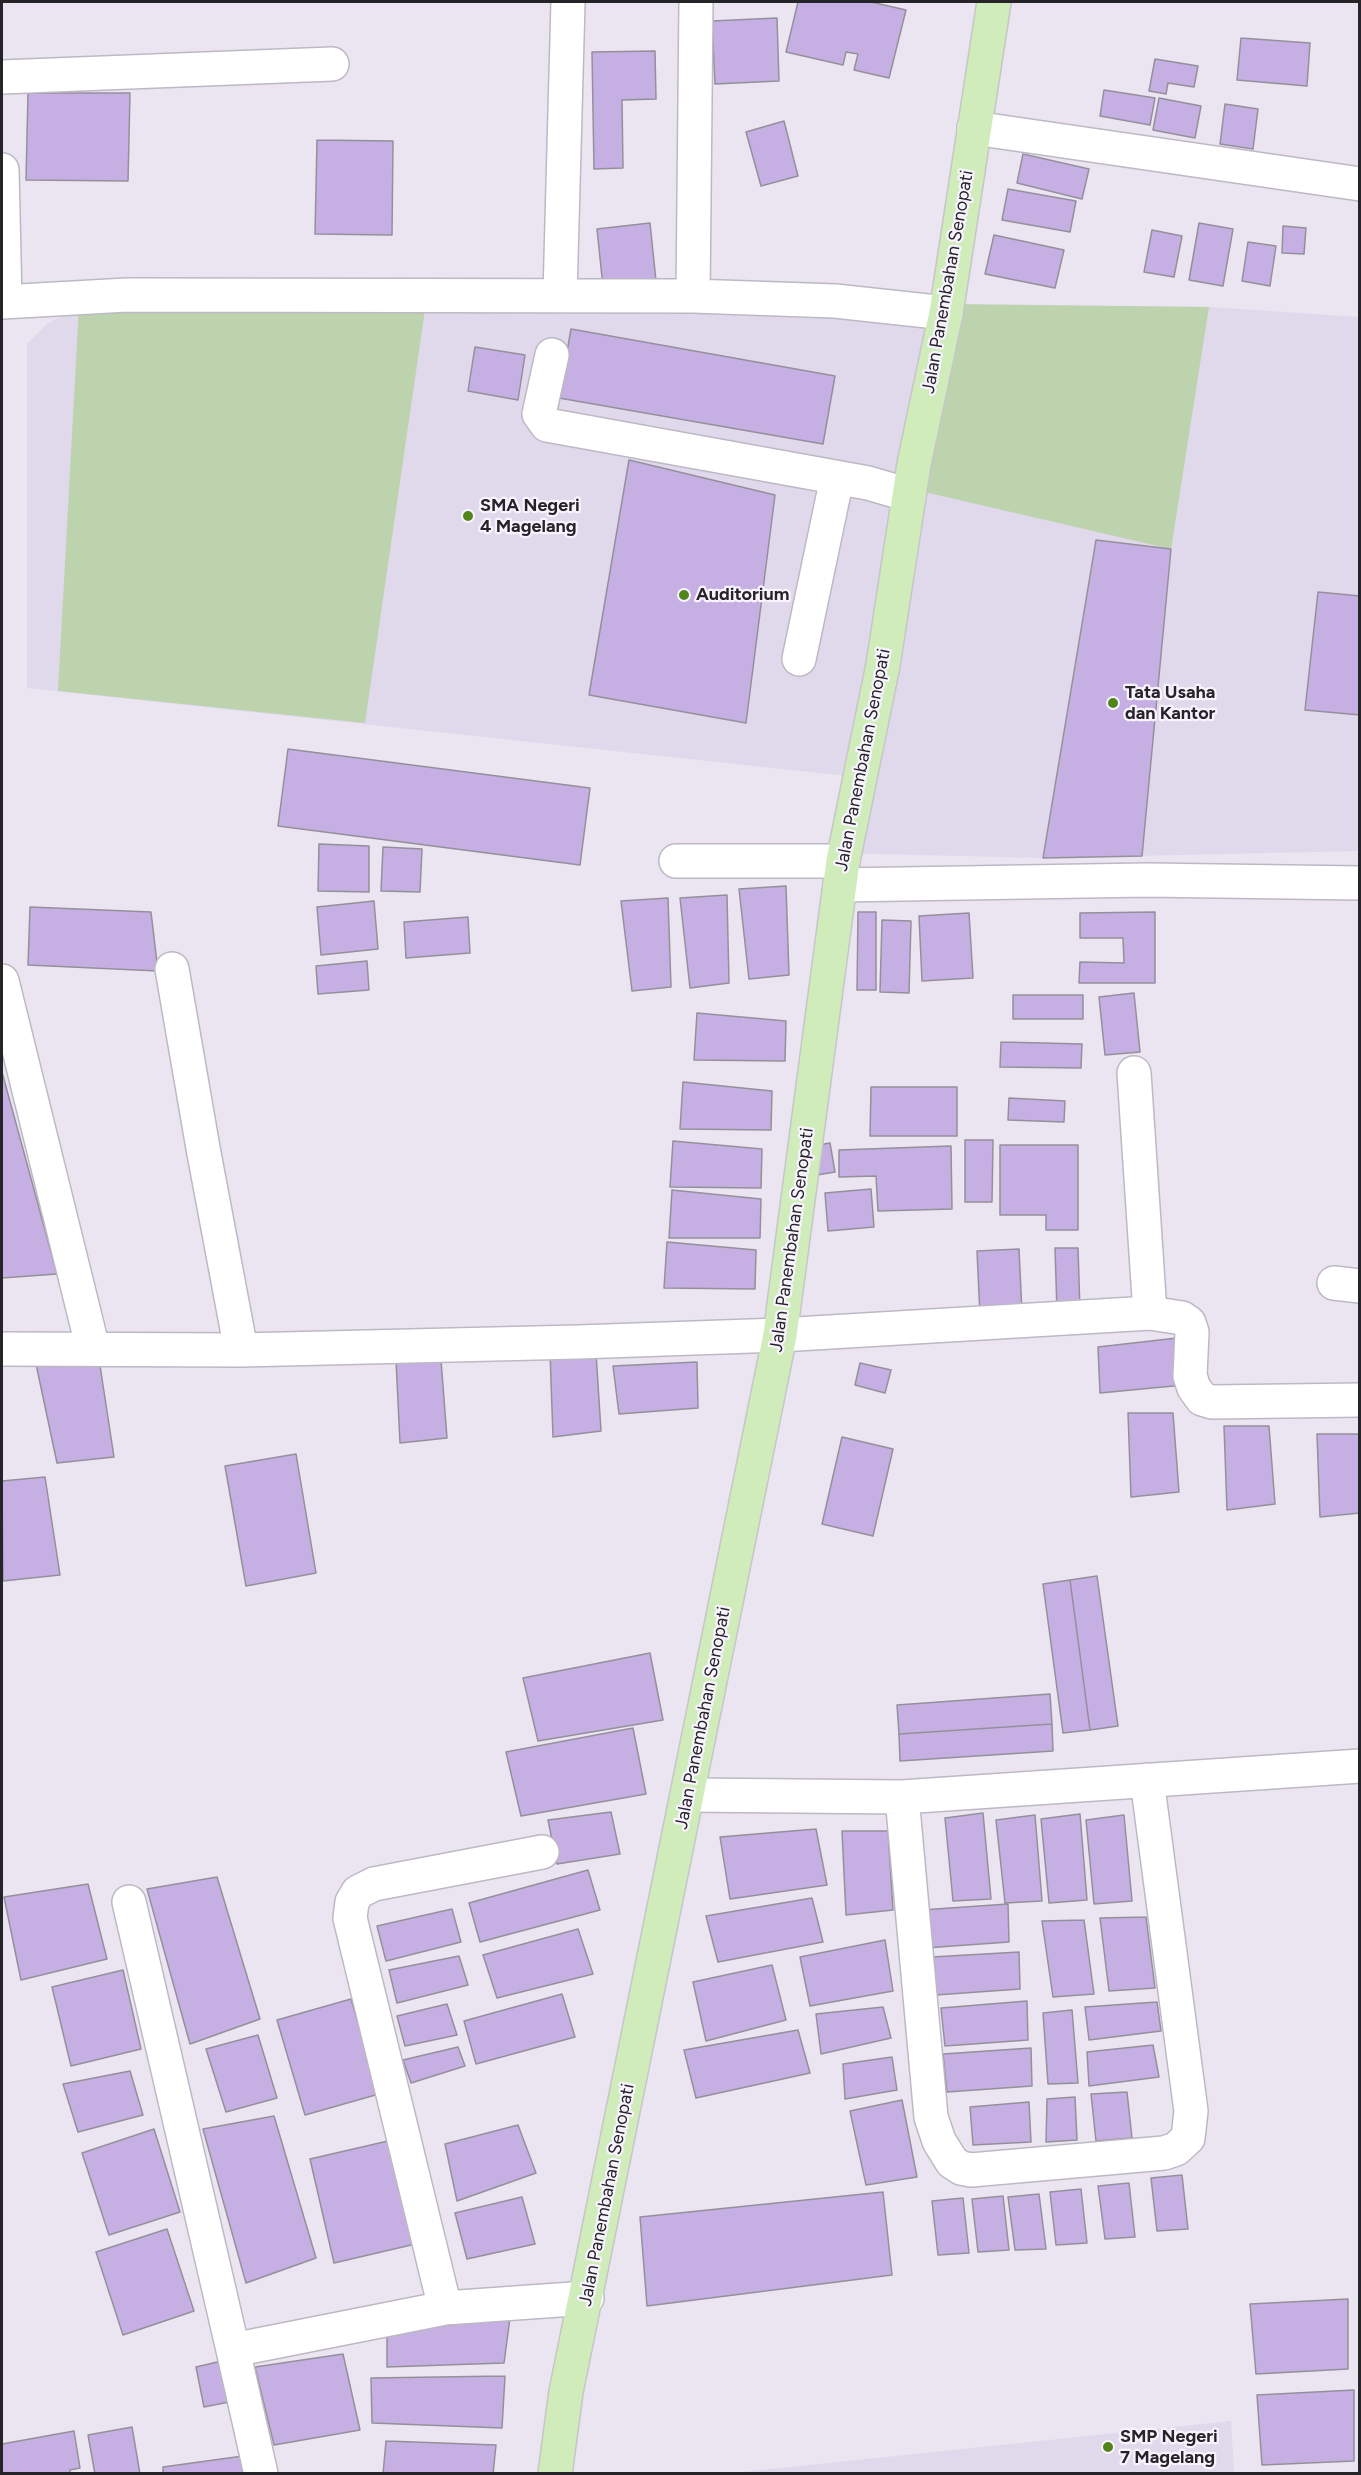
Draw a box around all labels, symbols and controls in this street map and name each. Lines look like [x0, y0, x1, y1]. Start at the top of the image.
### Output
street label: Jalan Panembahan Senopati [918, 169, 978, 395]
place label: SMA Negeri 4 Magelang [480, 495, 580, 538]
marker: SMA Negeri 4 Magelang [461, 509, 475, 523]
place label: Auditorium [696, 584, 789, 606]
marker: Auditorium [677, 588, 691, 602]
street label: Jalan Panembahan Senopati [831, 647, 895, 873]
place label: Tata Usaha dan Kantor [1125, 682, 1215, 724]
marker: Tata Usaha dan Kantor [1106, 696, 1120, 710]
street label: Jalan Panembahan Senopati [766, 1126, 818, 1354]
street label: Jalan Panembahan Senopati [671, 1605, 735, 1831]
street label: Jalan Panembahan Senopati [575, 2082, 639, 2308]
place label: SMP Negeri 7 Magelang [1120, 2426, 1218, 2468]
marker: SMP Negeri 7 Magelang [1101, 2440, 1115, 2454]

